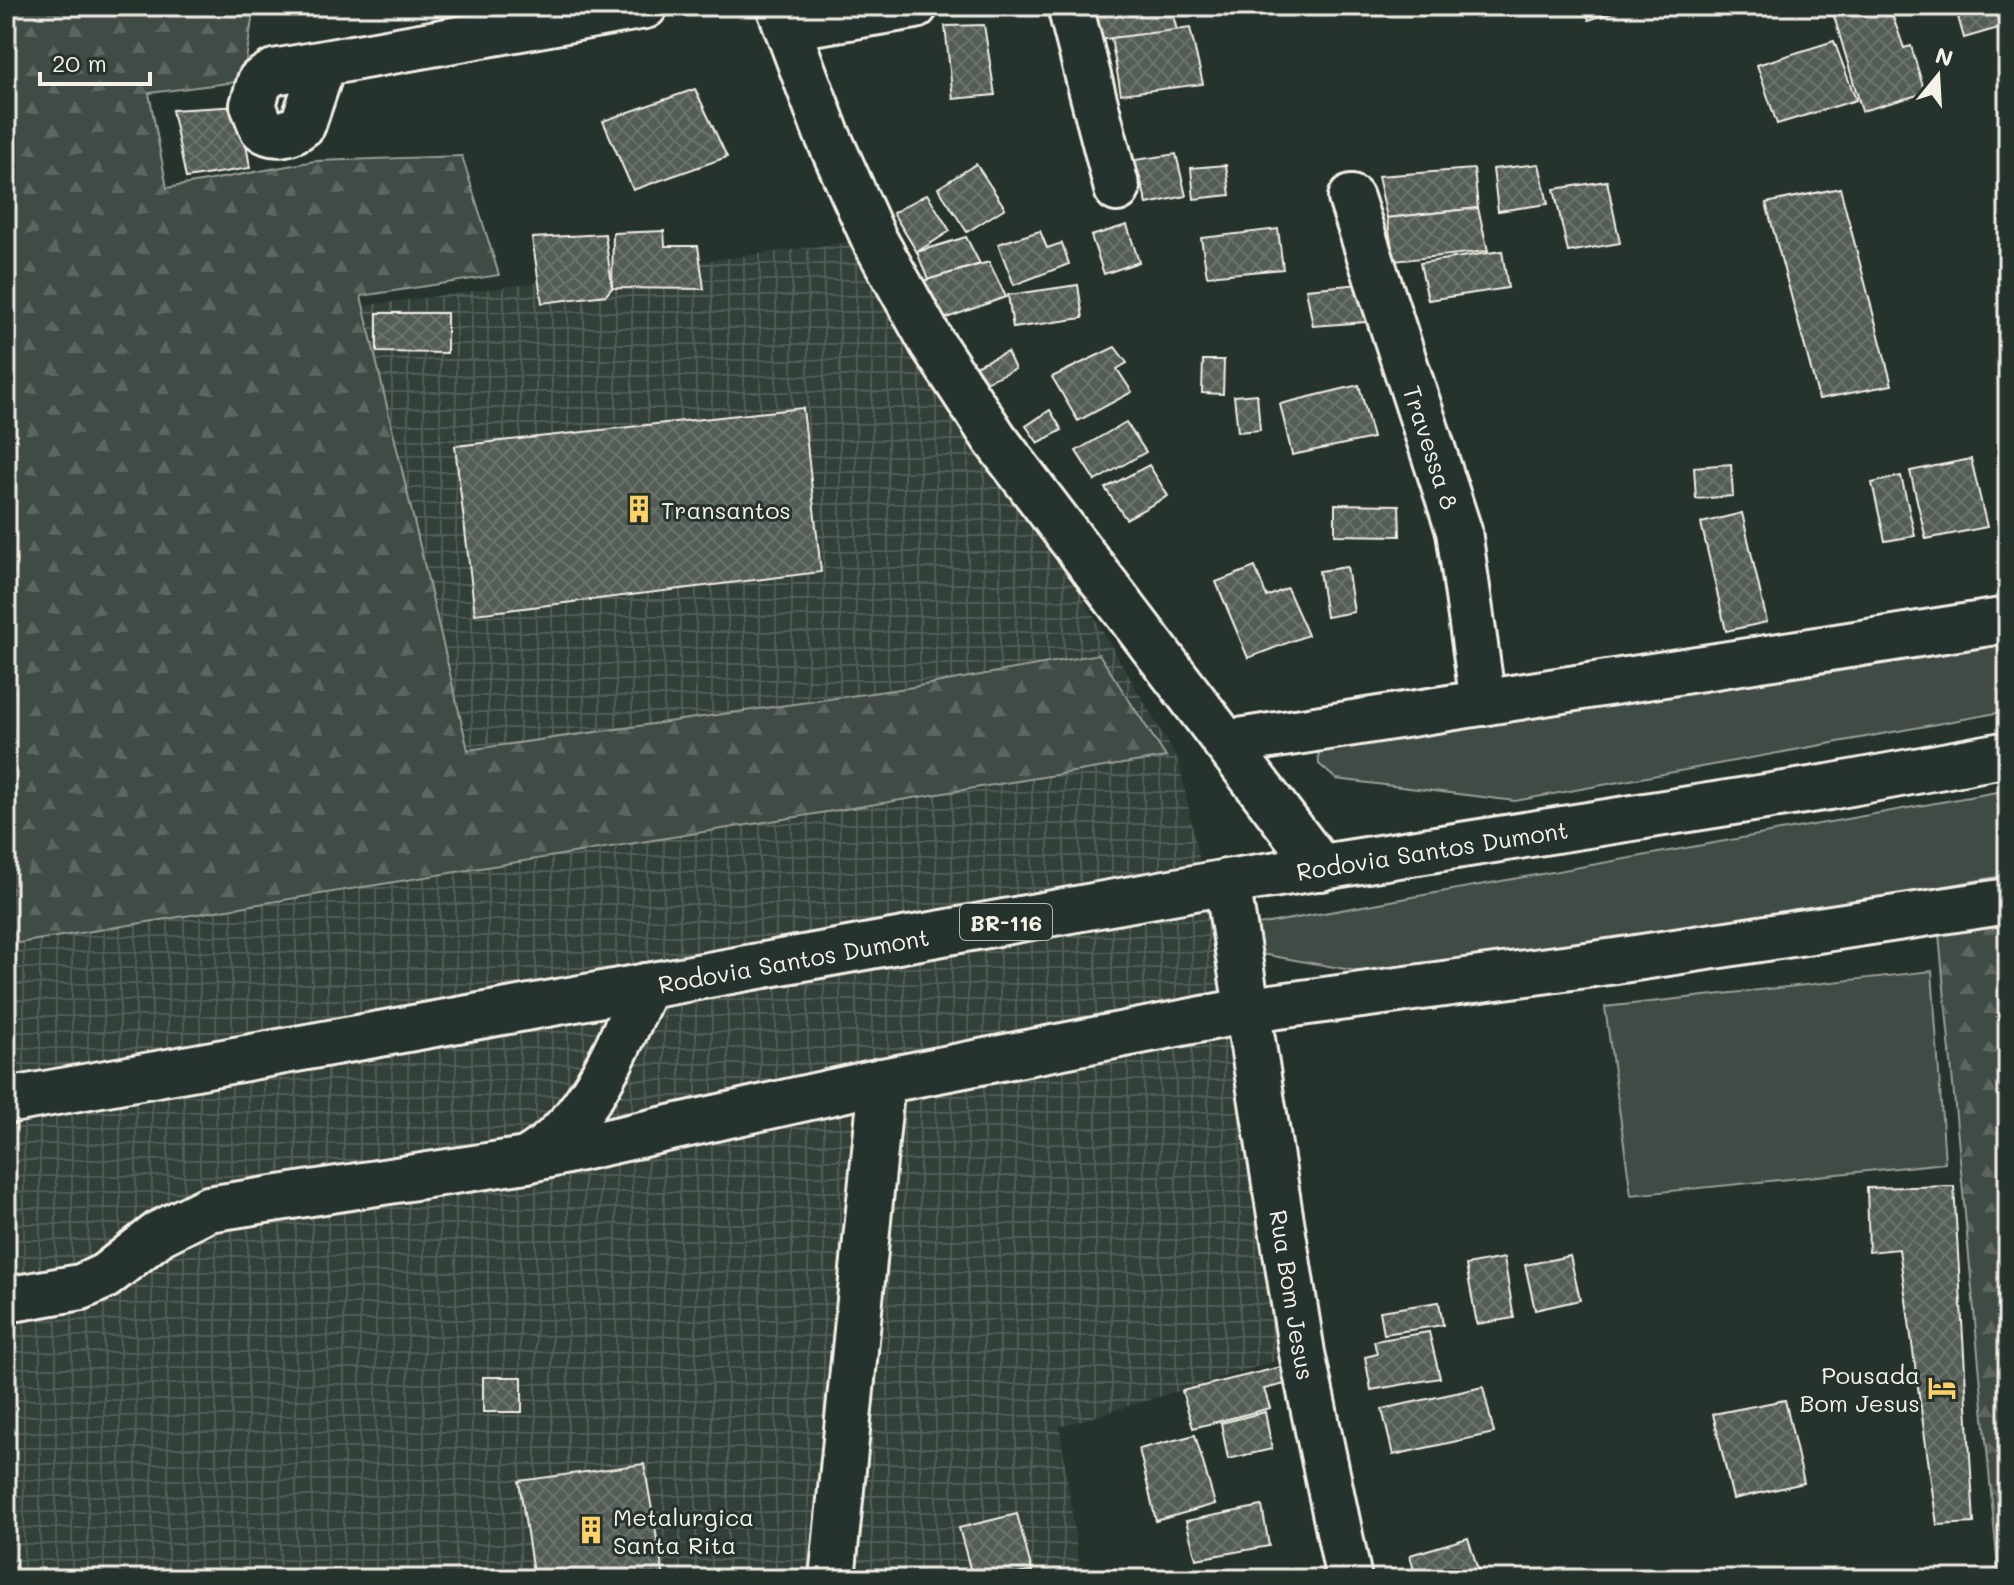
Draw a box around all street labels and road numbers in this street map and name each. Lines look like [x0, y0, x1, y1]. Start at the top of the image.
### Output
street label: Travessa 8 [1397, 381, 1466, 513]
street label: Rodovia Santos Dumont [1294, 813, 1570, 886]
road number: BR-116 [960, 904, 1052, 940]
street label: Rodovia Santos Dumont [656, 920, 931, 999]
street label: Rua Bom Jesus [1264, 1208, 1323, 1382]

